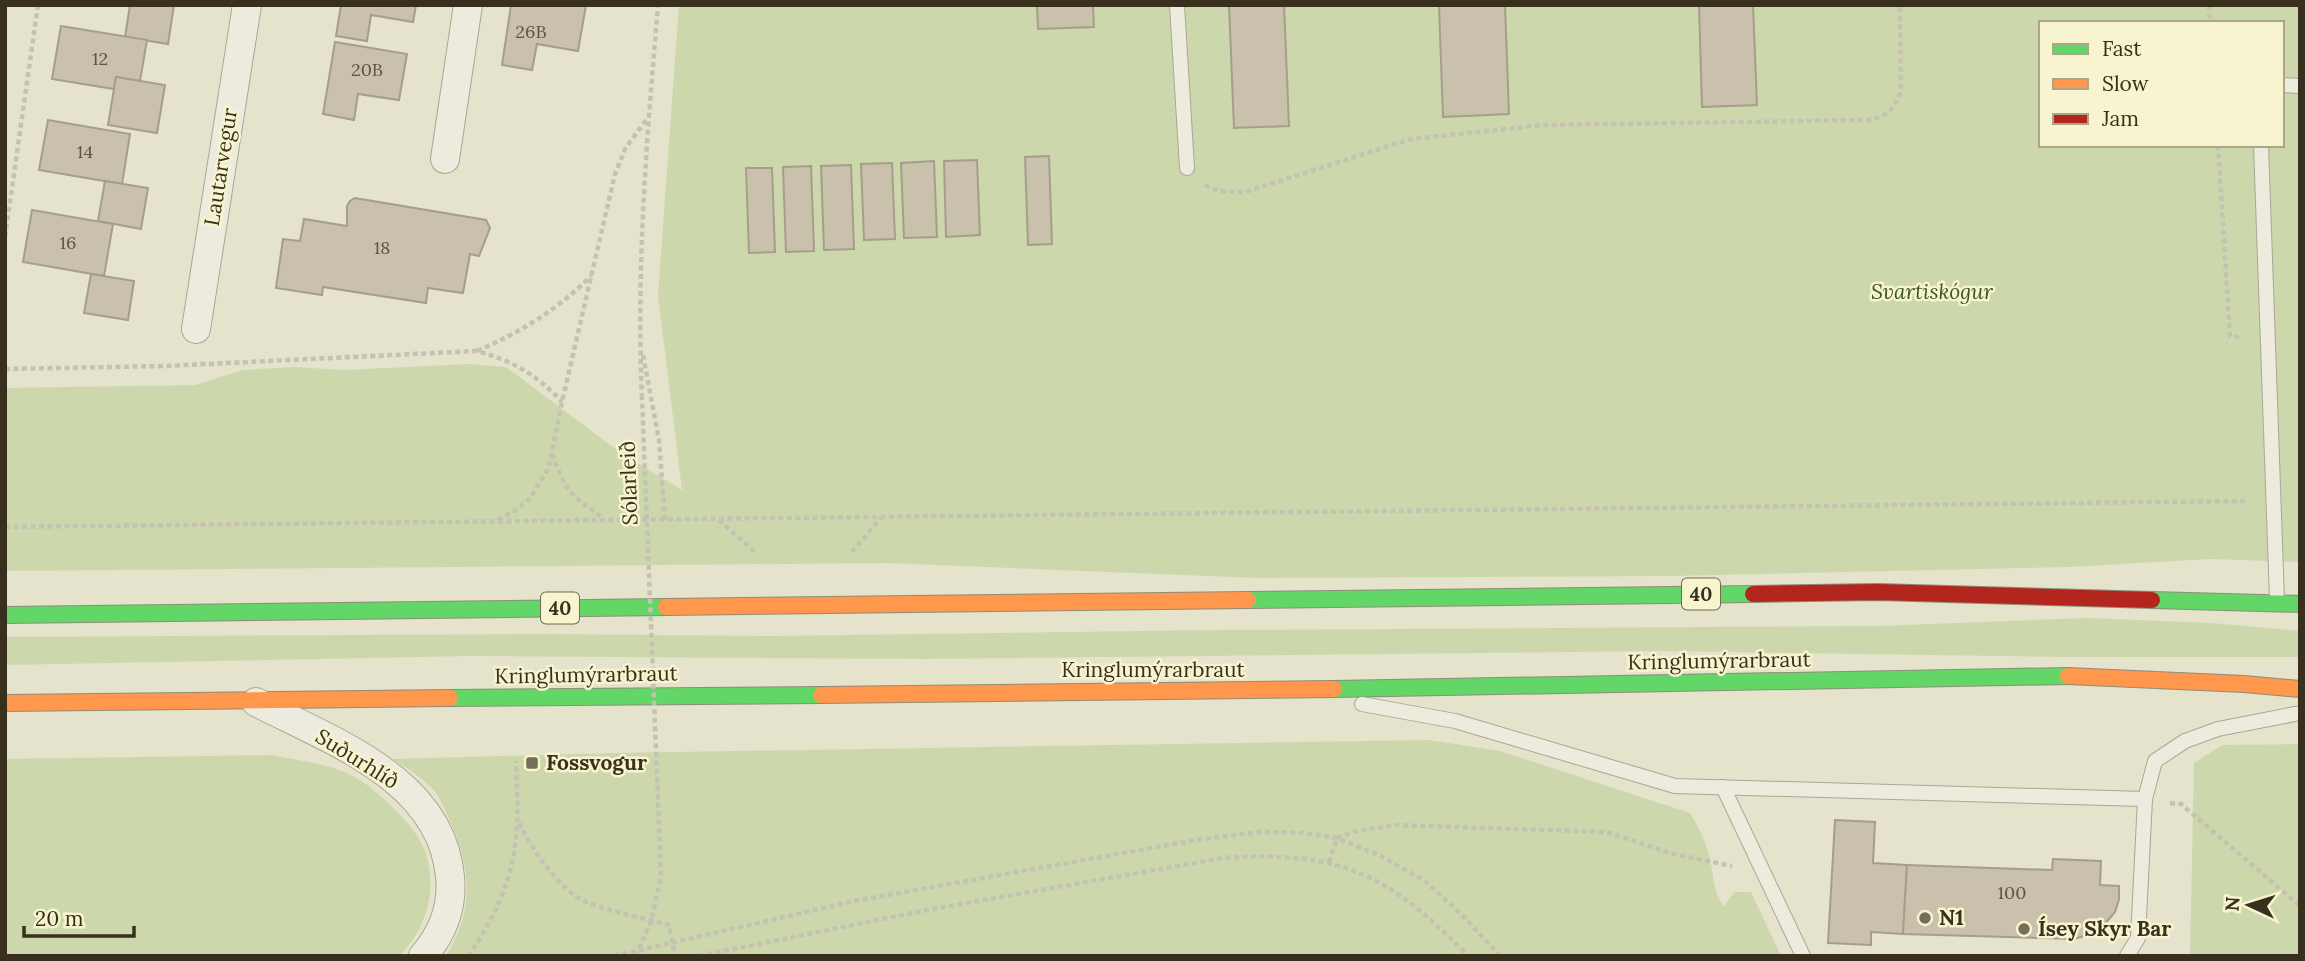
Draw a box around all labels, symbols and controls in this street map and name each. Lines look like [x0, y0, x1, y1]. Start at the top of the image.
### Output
house number: 26B [515, 20, 547, 43]
legend [2039, 21, 2284, 147]
text: Fast [2102, 35, 2142, 62]
house number: 12 [92, 47, 108, 70]
house number: 20B [351, 58, 383, 81]
text: Slow [2102, 70, 2149, 97]
text: Jam [2101, 105, 2139, 132]
street label: Lautarvegur [198, 106, 243, 228]
house number: 14 [77, 140, 93, 163]
house number: 16 [60, 231, 76, 254]
house number: 18 [374, 236, 390, 259]
park label: Svartiskógur [1871, 278, 1993, 305]
street label: Sólarleið [614, 440, 643, 526]
road number: 40 [1682, 579, 1720, 610]
road number: 40 [541, 593, 579, 624]
street label: Kringlumýrarbraut [1627, 645, 1812, 676]
street label: Kringlumýrarbraut [1061, 656, 1246, 683]
street label: Kringlumýrarbraut [494, 659, 679, 690]
street label: Suðurhlíð [310, 722, 404, 795]
place label: Fossvogur [546, 749, 647, 776]
marker: Fossvogur [524, 755, 540, 771]
north arrow [2214, 870, 2284, 940]
house number: 100 [1998, 881, 2026, 904]
scale bar [24, 894, 135, 938]
text: N [2220, 895, 2245, 912]
place label: N1 [1939, 904, 1964, 931]
text: 20 m [35, 905, 84, 932]
marker: N1 [1917, 910, 1933, 926]
place label: Ísey Skyr Bar [2038, 915, 2171, 942]
marker: Ísey Skyr Bar [2016, 921, 2032, 937]

